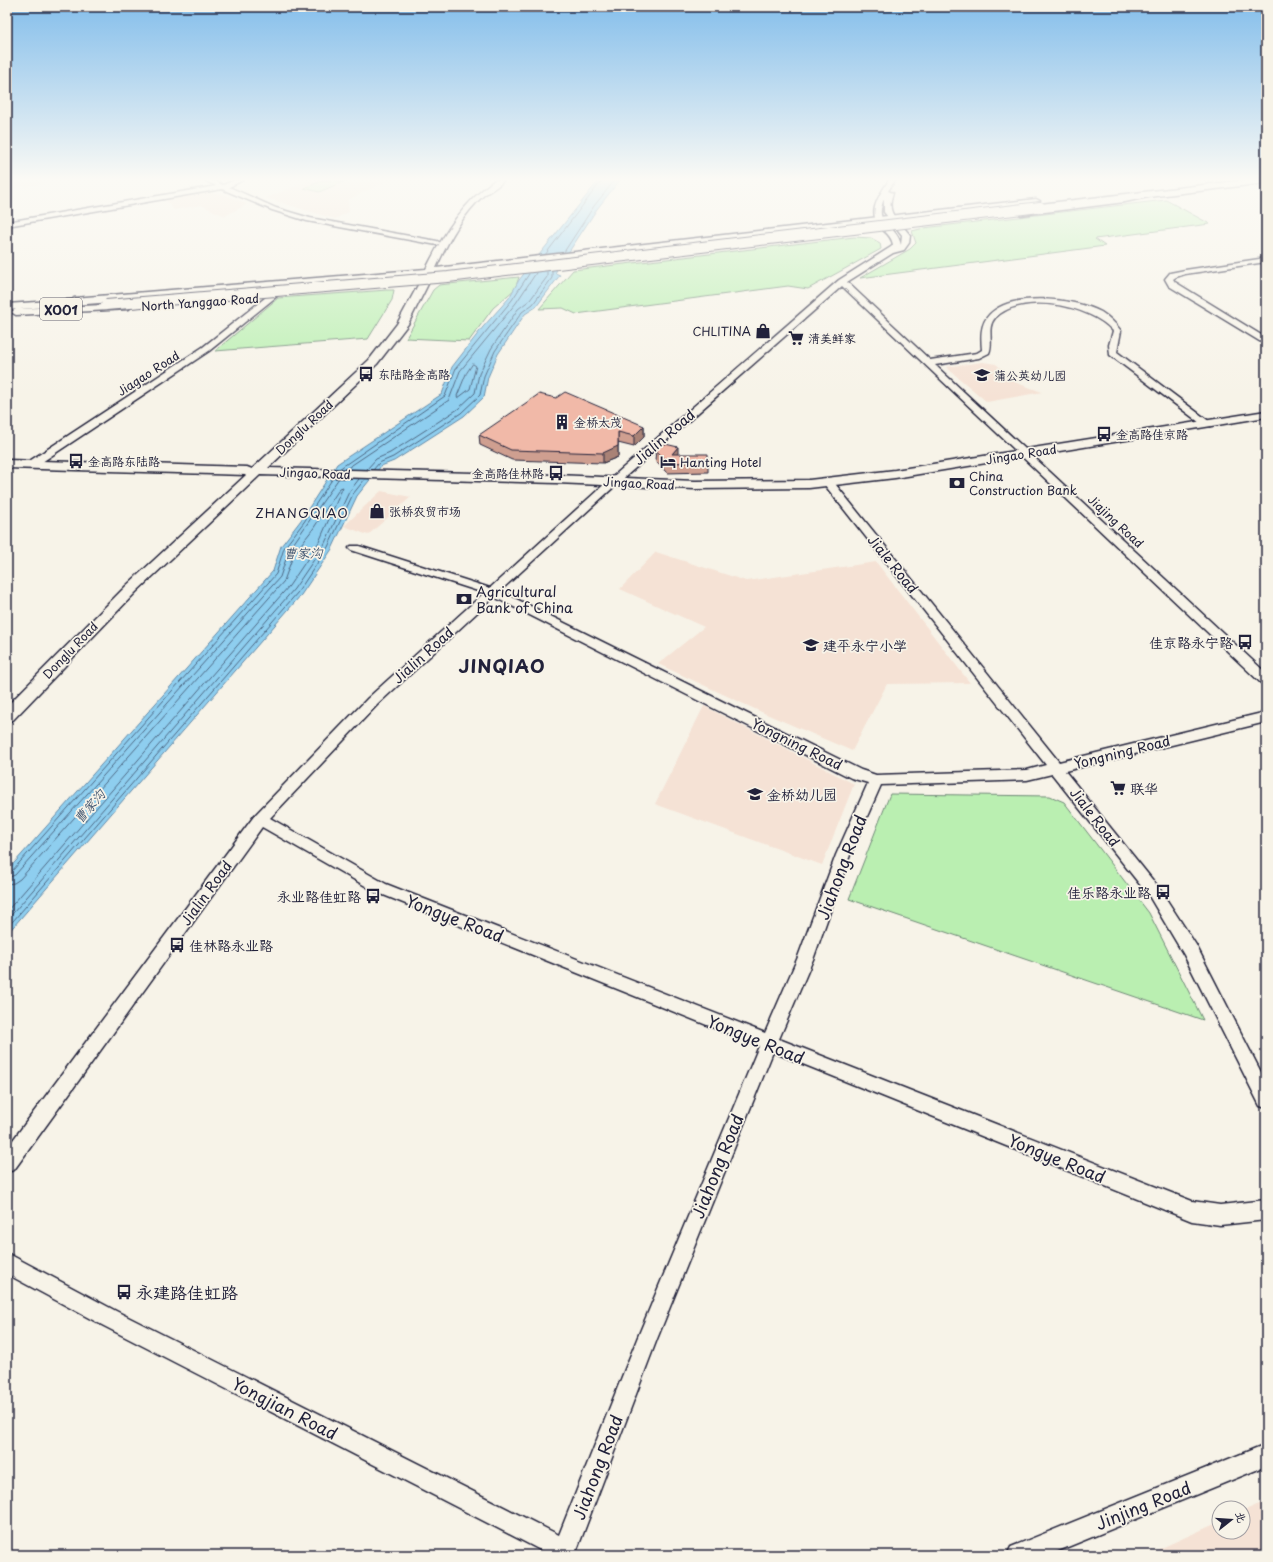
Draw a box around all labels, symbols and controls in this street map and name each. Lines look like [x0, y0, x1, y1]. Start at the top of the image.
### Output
street label: North Yanggao Road [140, 289, 260, 315]
road number: X001 [40, 298, 82, 320]
place label: CHLITINA [692, 322, 751, 340]
shop icon: CHLITINA [754, 322, 772, 340]
supermarket icon: 清美鲜家 [787, 329, 805, 347]
place label: 清美鲜家 [808, 329, 856, 347]
street label: Jiagao Road [113, 346, 183, 400]
bus stop icon: 东陆路金高路 [357, 365, 375, 383]
place label: 东陆路金高路 [378, 365, 450, 383]
school or university icon: 蒲公英幼儿园 [973, 366, 991, 384]
place label: 蒲公英幼儿园 [994, 366, 1066, 384]
street label: Donglu Road [271, 395, 337, 459]
street label: Jialin Road [629, 404, 699, 470]
building icon: 金桥太茂 [553, 413, 571, 431]
place label: 金桥太茂 [574, 413, 622, 431]
bus stop icon: 金高路佳京路 [1095, 425, 1113, 443]
place label: 金高路佳京路 [1116, 425, 1188, 443]
street label: Jingao Road [984, 440, 1058, 468]
bus stop icon: 金高路东陆路 [67, 452, 85, 470]
place label: 金高路东陆路 [88, 452, 160, 470]
hotel icon: Hanting Hotel [659, 453, 677, 471]
place label: Hanting Hotel [680, 453, 762, 471]
street label: Jingao Road [279, 463, 351, 483]
place label: 金高路佳林路 [472, 464, 544, 482]
bus stop icon: 金高路佳林路 [547, 464, 565, 482]
place label: China Construction Bank [969, 467, 1077, 499]
street label: Jingao Road [603, 472, 675, 494]
bank icon: China Construction Bank [948, 474, 966, 492]
street label: Jiajing Road [1084, 490, 1148, 552]
shop icon: 张桥农贸市场 [368, 502, 386, 520]
place label: 张桥农贸市场 [389, 502, 461, 520]
district label: ZHANGQIAO [255, 503, 349, 522]
street label: Jiale Road [863, 530, 923, 598]
water label: 曹家沟 [283, 543, 323, 562]
place label: Agricultural Bank of China [476, 581, 573, 618]
bank icon: Agricultural Bank of China [455, 590, 473, 608]
street label: Donglu Road [38, 617, 102, 683]
street label: Jialin Road [388, 622, 458, 688]
place label: 佳京路永宁路 [1149, 632, 1233, 653]
bus stop icon: 佳京路永宁路 [1236, 633, 1254, 651]
place label: 建平永宁小学 [823, 635, 907, 656]
school or university icon: 建平永宁小学 [802, 636, 820, 654]
district label: JINQIAO [458, 652, 546, 679]
street label: Yongning Road [748, 713, 846, 775]
street label: Yongning Road [1072, 730, 1172, 774]
place label: 联华 [1130, 778, 1158, 799]
supermarket icon: 联华 [1109, 779, 1127, 797]
street label: Jiale Road [1065, 783, 1125, 851]
water label: 曹家沟 [69, 784, 110, 827]
place label: 金桥幼儿园 [767, 784, 837, 805]
school or university icon: 金桥幼儿园 [746, 785, 764, 803]
street label: Jiahong Road [809, 811, 873, 923]
street label: Jialin Road [175, 856, 237, 930]
place label: 佳乐路永业路 [1067, 882, 1151, 903]
bus stop icon: 佳乐路永业路 [1154, 883, 1172, 901]
place label: 永业路佳虹路 [277, 886, 361, 907]
bus stop icon: 永业路佳虹路 [364, 887, 382, 905]
street label: Yongye Road [402, 887, 508, 949]
place label: 佳林路永业路 [189, 935, 273, 956]
bus stop icon: 佳林路永业路 [168, 936, 186, 954]
street label: Yongye Road [703, 1008, 809, 1070]
street label: Jiahong Road [684, 1110, 750, 1222]
street label: Yongye Road [1004, 1127, 1110, 1189]
place label: 永建路佳虹路 [136, 1279, 238, 1305]
bus stop icon: 永建路佳虹路 [115, 1283, 133, 1301]
street label: Yongjian Road [228, 1370, 342, 1446]
street label: Jiahong Road [565, 1411, 629, 1523]
street label: Jinjing Road [1091, 1474, 1195, 1536]
north arrow [1211, 1500, 1251, 1540]
text: 北 [1231, 1509, 1251, 1525]

